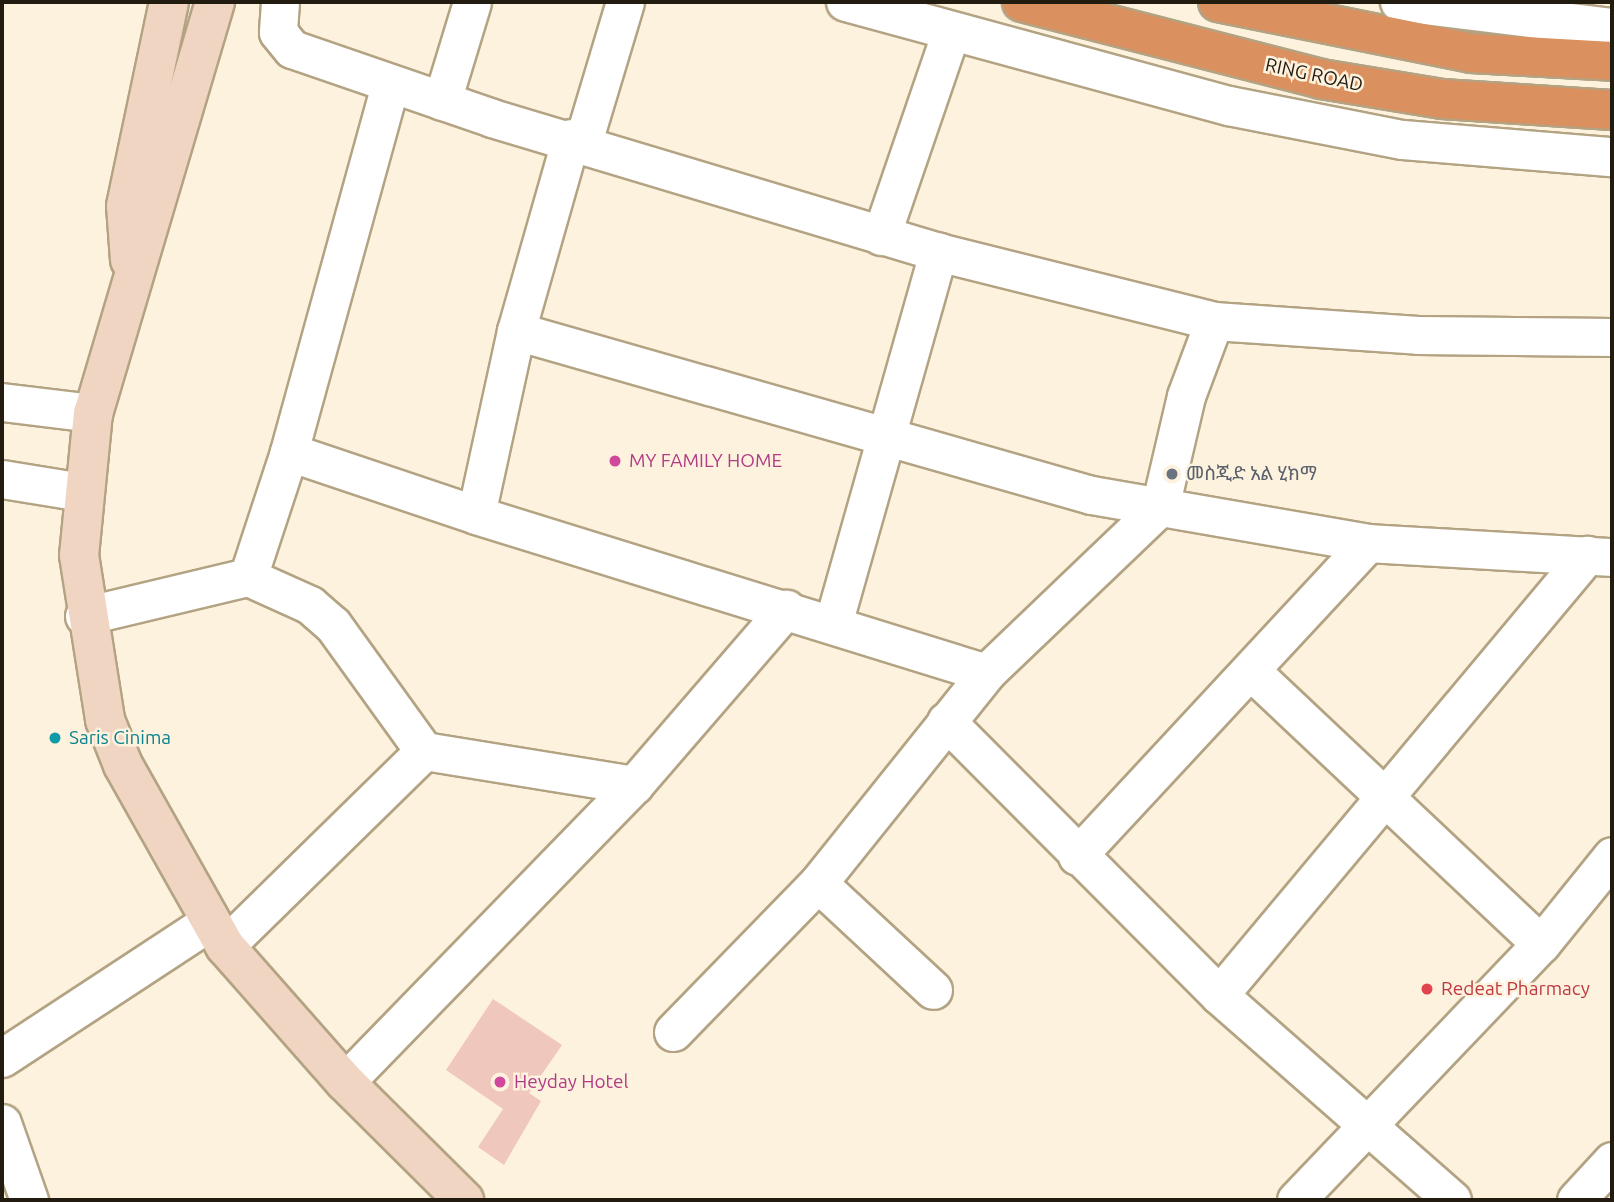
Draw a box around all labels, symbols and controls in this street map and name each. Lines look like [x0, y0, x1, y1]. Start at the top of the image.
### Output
street label: RING ROAD [1263, 54, 1365, 96]
place label: MY FAMILY HOME [629, 450, 782, 472]
marker: MY FAMILY HOME [607, 453, 623, 469]
place label: መስጂድ አል ሂክማ [1186, 463, 1317, 485]
marker: መስጂድ አል ሂክማ [1164, 466, 1180, 482]
place label: Saris Cinima [69, 727, 171, 749]
marker: Saris Cinima [47, 730, 63, 746]
place label: Redeat Pharmacy [1441, 978, 1590, 1000]
marker: Redeat Pharmacy [1419, 981, 1435, 997]
place label: Heyday Hotel [514, 1071, 628, 1093]
marker: Heyday Hotel [492, 1074, 508, 1090]

